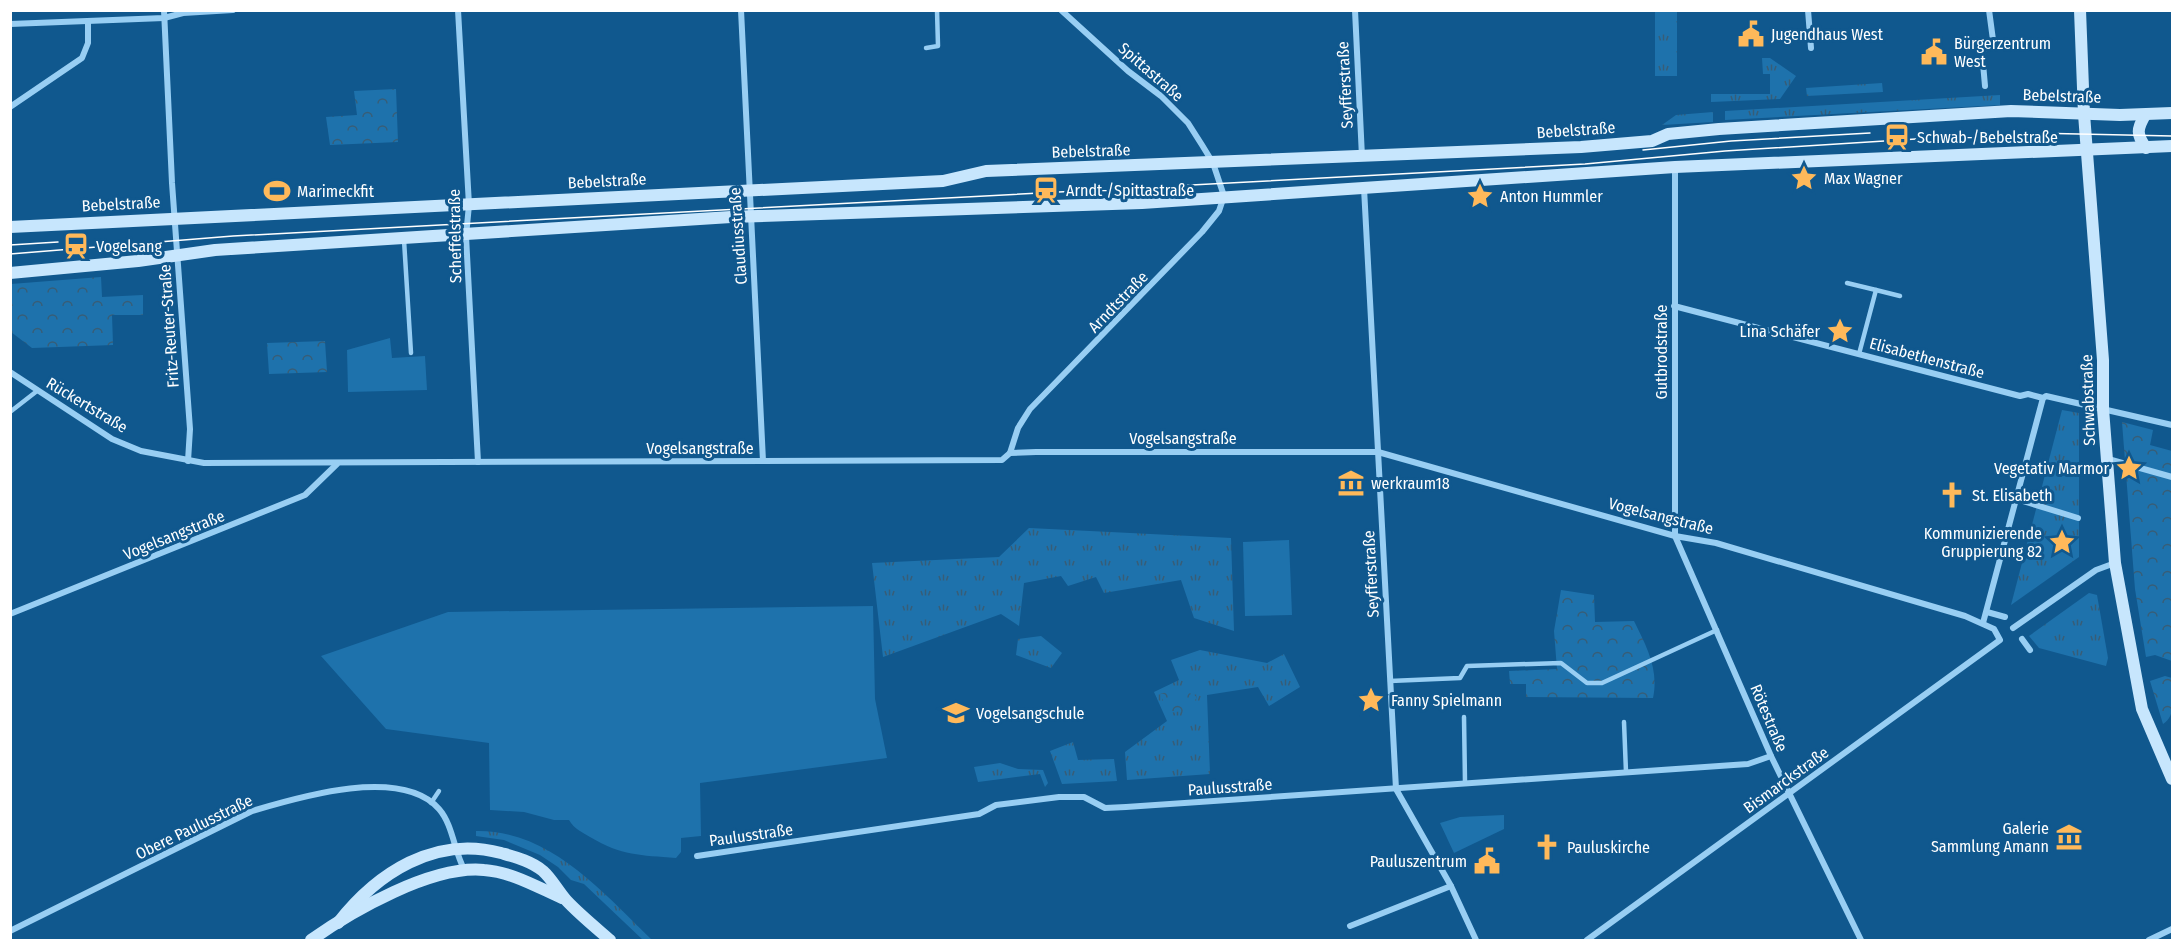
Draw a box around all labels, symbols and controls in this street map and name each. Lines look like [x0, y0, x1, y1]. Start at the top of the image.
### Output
public building icon: Jugendhaus West [1736, 19, 1766, 49]
place label: Jugendhaus West [1771, 25, 1884, 44]
place label: Bürgerzentrum West [1954, 34, 2051, 71]
public building icon: Bürgerzentrum West [1919, 37, 1949, 67]
street label: Spittastraße [1115, 39, 1187, 105]
street label: Seyfferstraße [1333, 41, 1357, 129]
street label: Bebelstraße [2022, 85, 2102, 107]
street label: Bebelstraße [1536, 118, 1616, 142]
station icon: Schwab-/Bebelstraße [1882, 122, 1912, 152]
place label: Schwab-/Bebelstraße [1917, 128, 2058, 147]
street label: Bebelstraße [1051, 140, 1131, 162]
place icon: Max Wagner [1789, 163, 1819, 193]
street label: Bebelstraße [567, 169, 647, 193]
place label: Max Wagner [1824, 169, 1903, 188]
station icon: Arndt-/Spittastraße [1031, 175, 1061, 205]
sports icon: Marimeckfit [262, 176, 292, 206]
place label: Arndt-/Spittastraße [1066, 181, 1194, 200]
place icon: Anton Hummler [1465, 181, 1495, 211]
place label: Marimeckfit [297, 182, 375, 201]
street label: Claudiusstraße [725, 187, 751, 285]
place label: Anton Hummler [1500, 187, 1603, 206]
street label: Scheffelstraße [445, 189, 465, 283]
street label: Bebelstraße [81, 192, 161, 216]
station icon: Vogelsang [61, 231, 91, 261]
place label: Vogelsang [96, 237, 163, 256]
street label: Fritz-Reuter-Straße [155, 264, 183, 388]
street label: Arndtstraße [1084, 267, 1152, 337]
street label: Gutbrodstraße [1652, 304, 1671, 399]
place icon: Lina Schäfer [1825, 316, 1855, 346]
place label: Lina Schäfer [1740, 322, 1820, 341]
street label: Elisabethenstraße [1868, 334, 1987, 382]
street label: Schwabstraße [2077, 354, 2099, 446]
street label: Rückertstraße [43, 373, 131, 437]
street label: Vogelsangstraße [1129, 429, 1237, 448]
street label: Vogelsangstraße [646, 439, 754, 458]
place icon: Vegetativ Marmor [2114, 453, 2144, 483]
place label: Vegetativ Marmor [1994, 459, 2109, 478]
museum icon: werkraum18 [1336, 468, 1366, 498]
place label: werkraum18 [1371, 474, 1450, 493]
church icon: St. Elisabeth [1937, 480, 1967, 510]
place label: St. Elisabeth [1972, 486, 2053, 505]
street label: Vogelsangstraße [1607, 494, 1715, 538]
street label: Vogelsangstraße [121, 506, 227, 564]
place label: Kommunizierende Gruppierung 82 [1924, 524, 2042, 561]
place icon: Kommunizierende Gruppierung 82 [2047, 527, 2077, 557]
street label: Seyfferstraße [1359, 530, 1383, 618]
street label: Rötestraße [1746, 681, 1792, 755]
place icon: Fanny Spielmann [1356, 685, 1386, 715]
place label: Fanny Spielmann [1391, 691, 1502, 710]
school or university icon: Vogelsangschule [941, 698, 971, 728]
place label: Vogelsangschule [976, 704, 1085, 723]
street label: Bismarckstraße [1740, 743, 1832, 817]
street label: Paulusstraße [1187, 775, 1273, 799]
street label: Obere Paulusstraße [132, 790, 256, 864]
place label: Galerie Sammlung Amann [1931, 819, 2049, 856]
street label: Paulusstraße [708, 820, 794, 850]
museum icon: Galerie Sammlung Amann [2054, 822, 2084, 852]
church icon: Pauluskirche [1532, 832, 1562, 862]
place label: Pauluskirche [1567, 838, 1650, 857]
public building icon: Pauluszentrum [1472, 846, 1502, 876]
place label: Pauluszentrum [1370, 852, 1467, 871]

